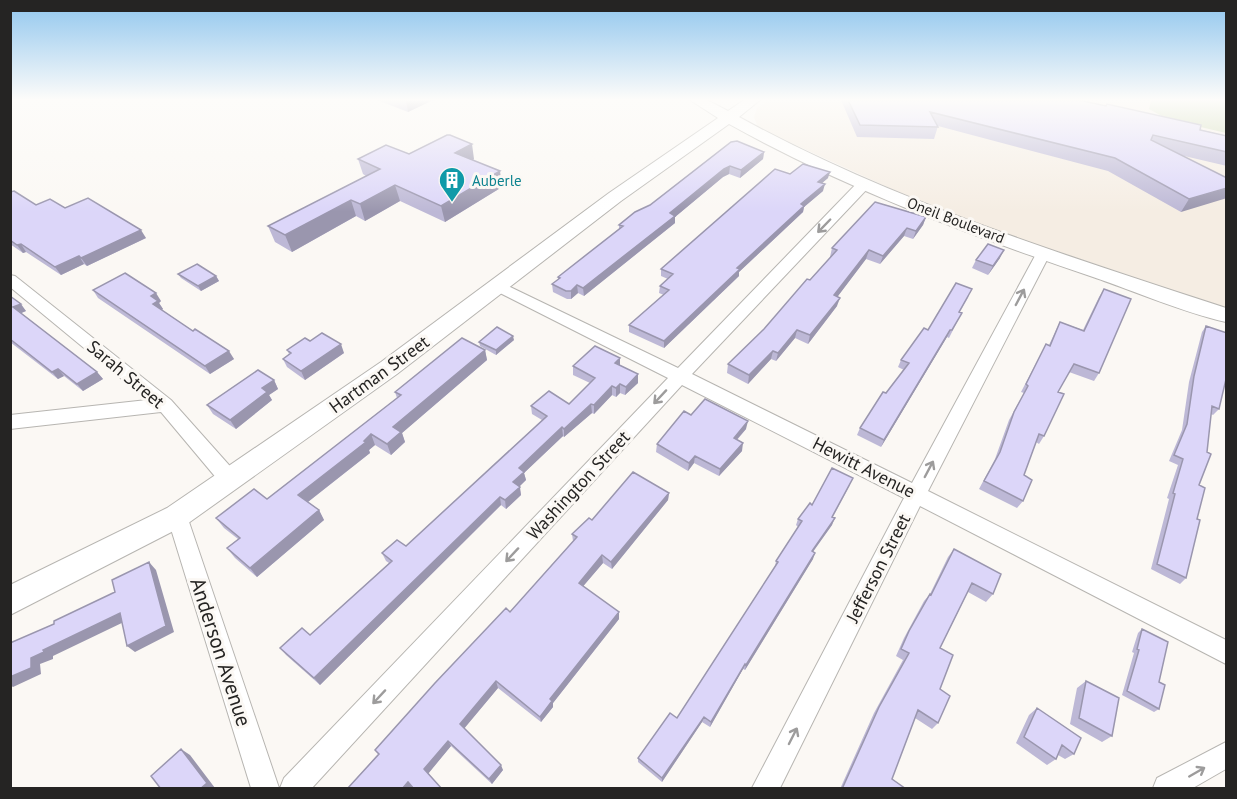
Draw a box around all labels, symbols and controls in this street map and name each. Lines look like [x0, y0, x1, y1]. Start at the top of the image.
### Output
building icon: Auberle [437, 165, 467, 203]
place label: Auberle [472, 171, 522, 190]
street label: Oneil Boulevard [905, 193, 1007, 247]
one-way arrow [816, 218, 831, 233]
one-way arrow [1015, 288, 1026, 306]
street label: Hartman Street [325, 330, 433, 418]
street label: Sarah Street [83, 335, 169, 413]
one-way arrow [653, 389, 667, 404]
street label: Washington Street [521, 426, 635, 544]
street label: Hewitt Avenue [809, 431, 919, 503]
one-way arrow [923, 461, 935, 478]
street label: Jefferson Street [840, 510, 915, 627]
one-way arrow [505, 547, 520, 562]
street label: Anderson Avenue [184, 574, 258, 730]
one-way arrow [372, 689, 386, 704]
one-way arrow [788, 728, 799, 746]
one-way arrow [1188, 766, 1205, 778]

